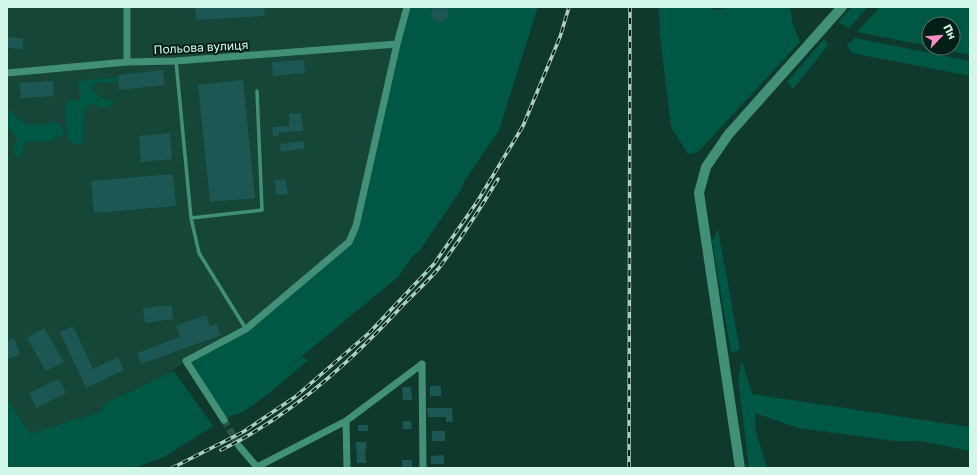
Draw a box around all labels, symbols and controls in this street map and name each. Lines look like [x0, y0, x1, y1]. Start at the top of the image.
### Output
north arrow [921, 16, 961, 56]
text: Пн [941, 22, 960, 41]
street label: Польова вулиця [153, 37, 249, 57]

